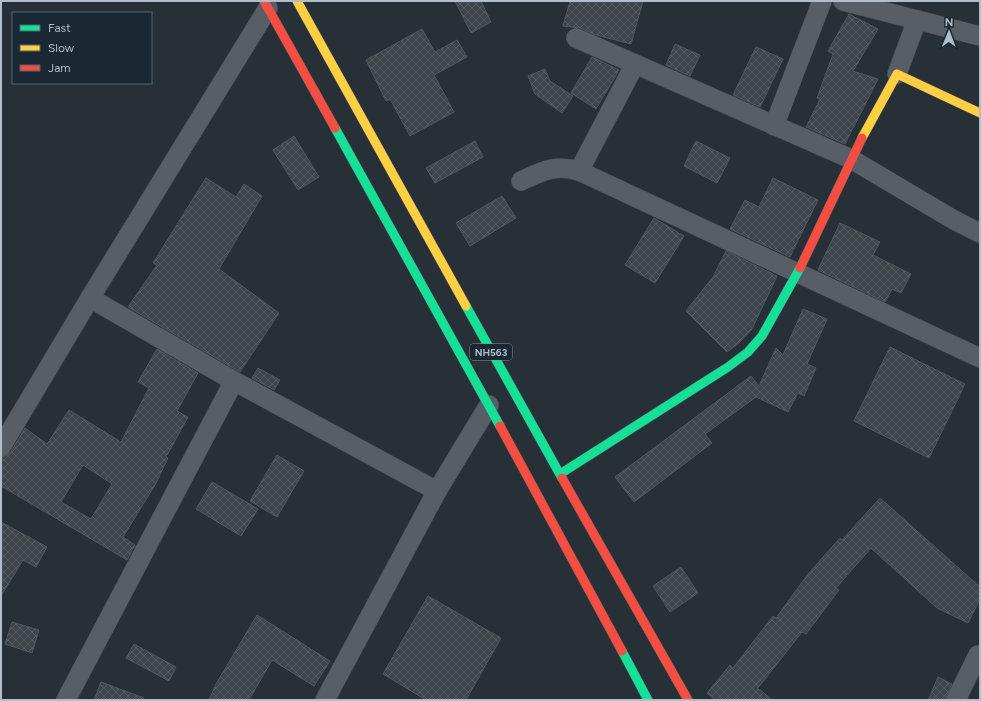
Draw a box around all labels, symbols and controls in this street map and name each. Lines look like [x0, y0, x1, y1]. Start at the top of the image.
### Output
legend [12, 12, 152, 84]
north arrow [929, 12, 969, 52]
text: N [945, 16, 954, 29]
text: Fast [48, 21, 71, 35]
text: Slow [48, 41, 75, 55]
text: Jam [48, 61, 71, 75]
road number: NH563 [470, 344, 512, 360]

